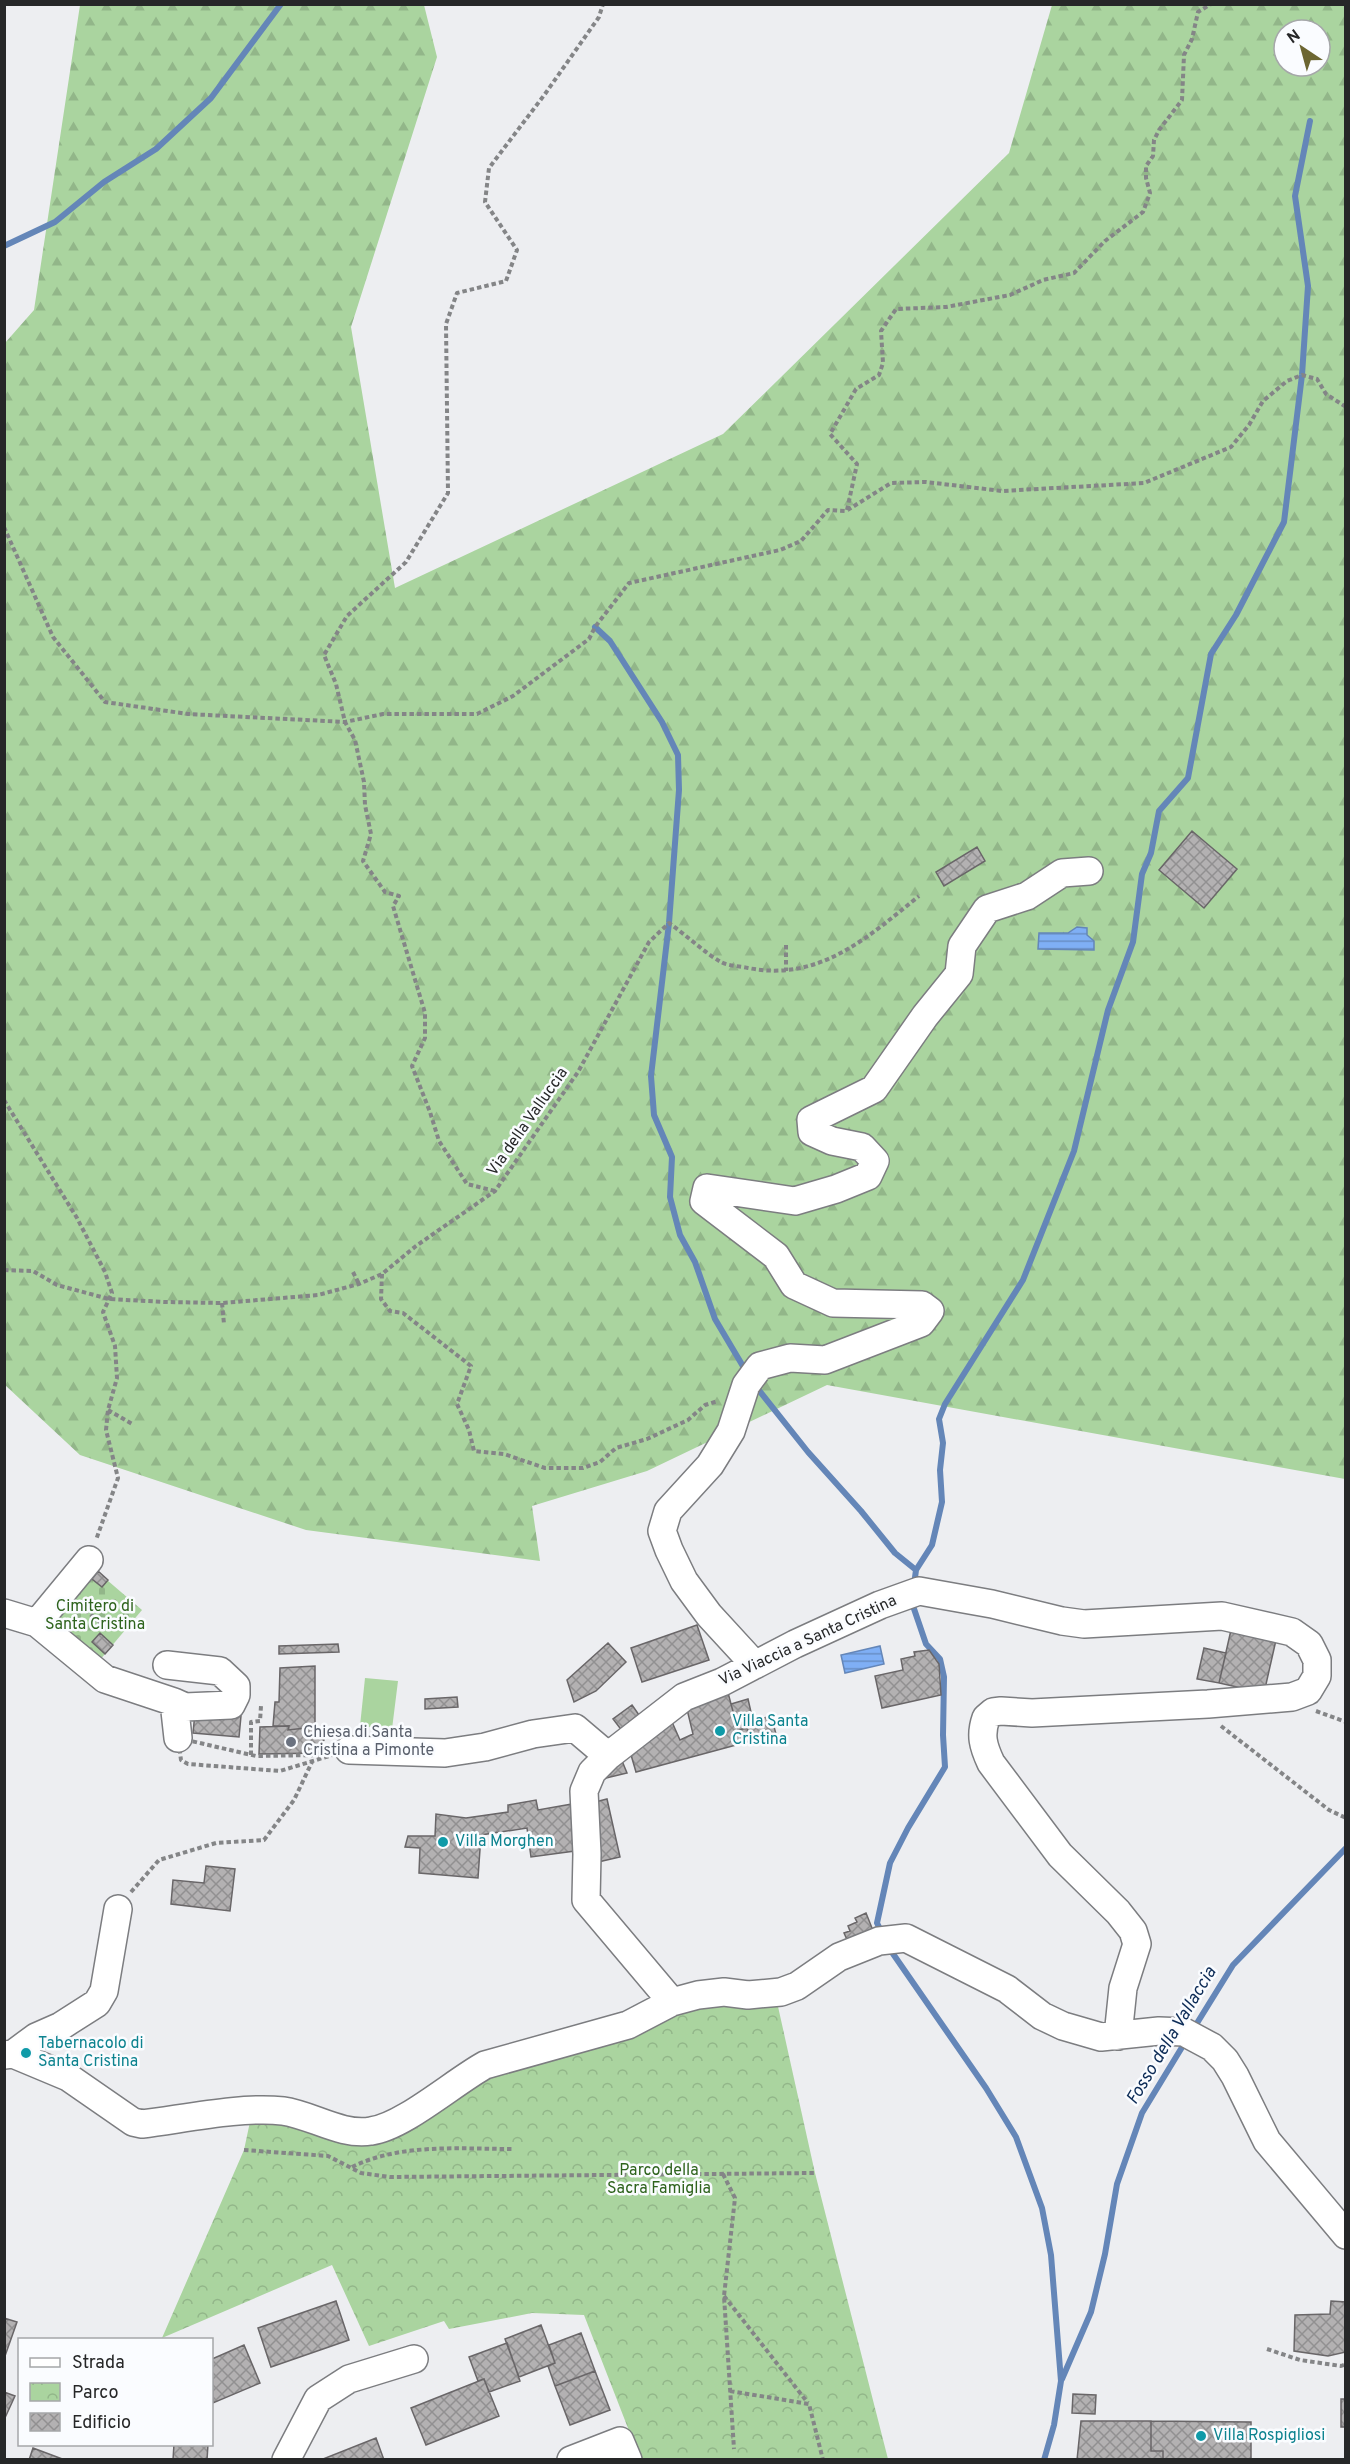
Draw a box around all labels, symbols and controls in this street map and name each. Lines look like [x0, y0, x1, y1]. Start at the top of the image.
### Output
north arrow [1272, 18, 1332, 78]
text: N [1284, 26, 1305, 49]
street label: Via della Valluccia [483, 1064, 573, 1180]
street label: Via Viaccia a Santa Cristina [716, 1591, 900, 1691]
park label: Cimitero di Santa Cristina [45, 1597, 145, 1635]
place label: Villa Santa Cristina [732, 1712, 808, 1750]
place label: Chiesa di Santa Cristina a Pimonte [303, 1723, 434, 1761]
marker: Villa Santa Cristina [713, 1724, 727, 1738]
marker: Chiesa di Santa Cristina a Pimonte [284, 1735, 298, 1749]
place label: Villa Morghen [455, 1832, 554, 1852]
marker: Villa Morghen [436, 1835, 450, 1849]
water label: Fosso della Vallaccia [1122, 1962, 1223, 2109]
place label: Tabernacolo di Santa Cristina [38, 2034, 144, 2072]
marker: Tabernacolo di Santa Cristina [19, 2046, 33, 2060]
park label: Parco della Sacra Famiglia [607, 2161, 711, 2199]
legend [18, 2338, 213, 2446]
text: Strada [72, 2352, 125, 2375]
text: Parco [72, 2382, 118, 2405]
text: Edificio [72, 2412, 131, 2435]
place label: Villa Rospigliosi [1213, 2426, 1325, 2446]
marker: Villa Rospigliosi [1194, 2429, 1208, 2443]

